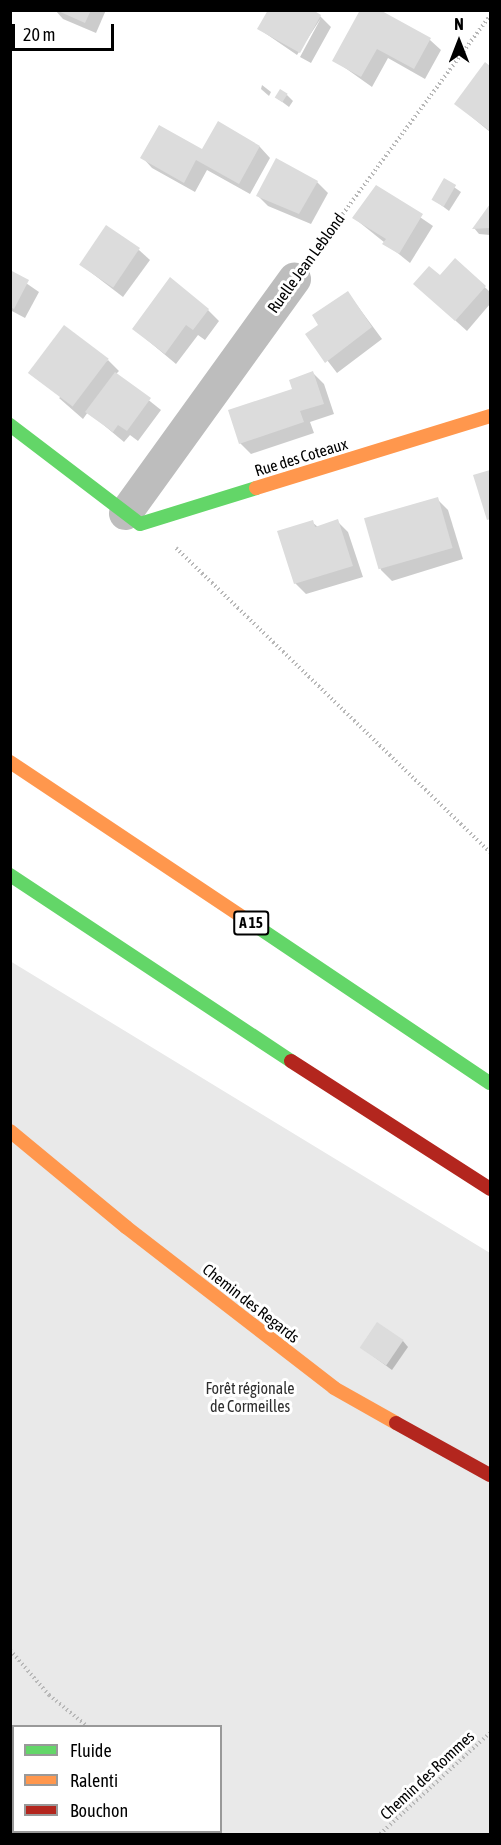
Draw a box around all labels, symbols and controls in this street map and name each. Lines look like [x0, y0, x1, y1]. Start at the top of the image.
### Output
scale bar [15, 12, 117, 50]
north arrow [429, 12, 489, 72]
text: N [454, 15, 464, 33]
text: 20 m [23, 24, 55, 45]
street label: Ruelle Jean Leblond [263, 209, 349, 317]
street label: Rue des Coteaux [252, 434, 350, 480]
road number: A 15 [233, 911, 269, 935]
street label: Chemin des Regards [199, 1259, 303, 1347]
park label: Forêt régionale de Cormeilles [205, 1378, 295, 1416]
legend [12, 1725, 222, 1833]
street label: Chemin des Rommes [376, 1727, 478, 1823]
text: Fluide [70, 1740, 112, 1761]
text: Ralenti [70, 1770, 118, 1791]
text: Bouchon [70, 1800, 128, 1821]

